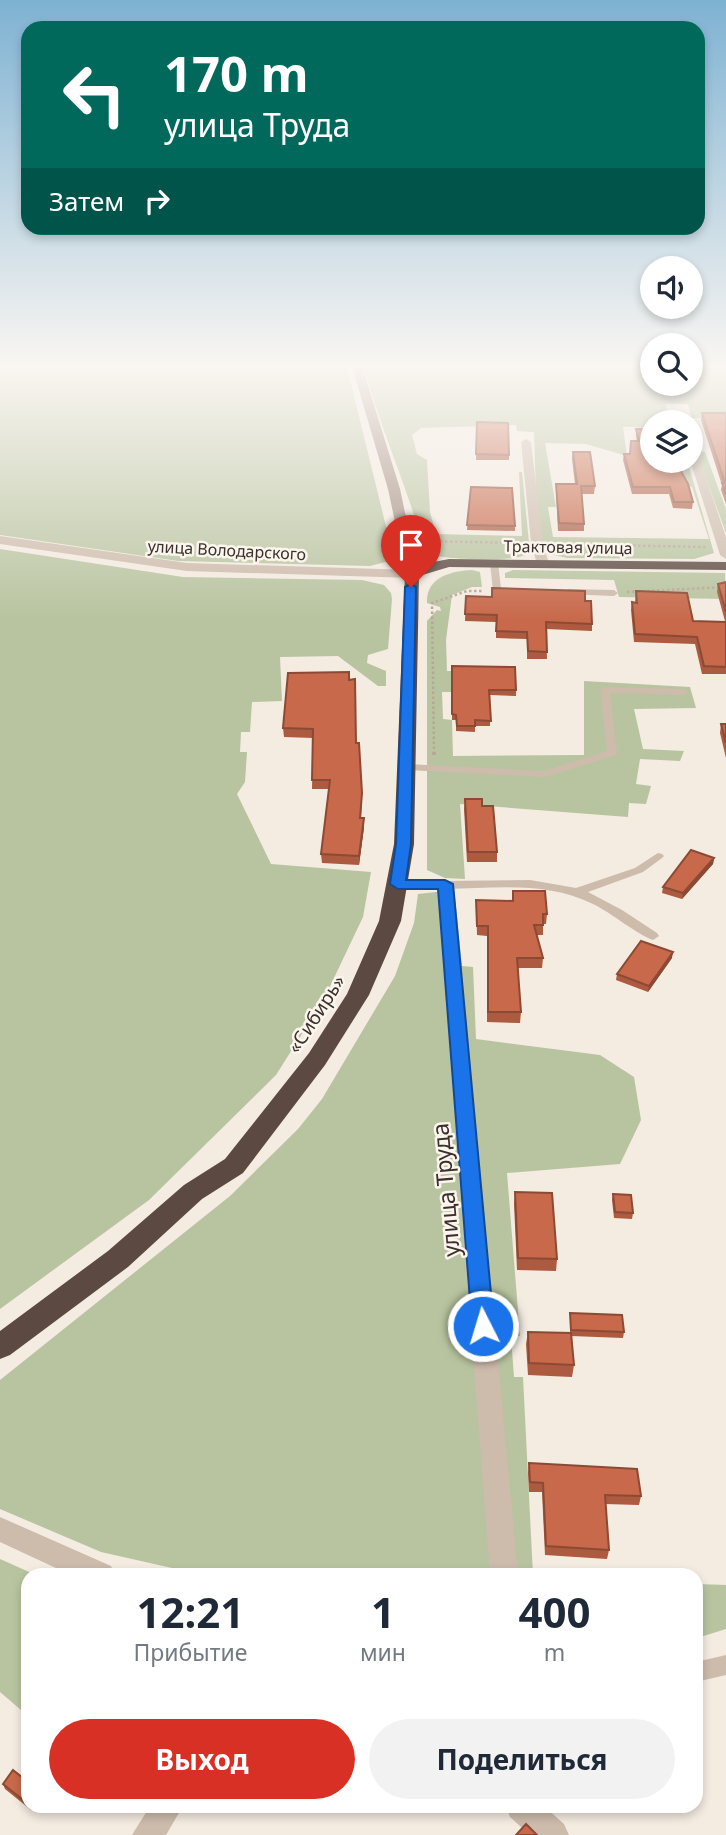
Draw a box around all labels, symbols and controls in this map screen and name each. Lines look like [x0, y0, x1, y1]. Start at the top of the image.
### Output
text: 170 m [164, 40, 309, 106]
icon: left [49, 49, 140, 140]
text: улица Труда [164, 103, 350, 146]
icon: right [138, 182, 176, 220]
text: Затем [49, 183, 124, 219]
map controls [640, 256, 703, 473]
button: sound [640, 256, 703, 319]
button: search [640, 333, 703, 396]
button: layers [640, 410, 703, 473]
pin [381, 515, 441, 587]
icon: arrive [392, 526, 430, 564]
street label: улица Володарского [147, 535, 307, 565]
street label: Трактовая улица [503, 535, 633, 559]
street label: «Сибирь» [281, 970, 351, 1058]
street label: улица Труда [423, 1122, 467, 1258]
position arrow [446, 1289, 520, 1363]
text: 12:21 [137, 1583, 244, 1640]
text: 1 [371, 1583, 395, 1640]
text: 400 [518, 1583, 591, 1640]
text: Прибытие [133, 1636, 247, 1668]
text: мин [360, 1636, 406, 1668]
text: m [544, 1636, 565, 1668]
button: Выход [49, 1719, 355, 1799]
button: Поделиться [369, 1719, 675, 1799]

